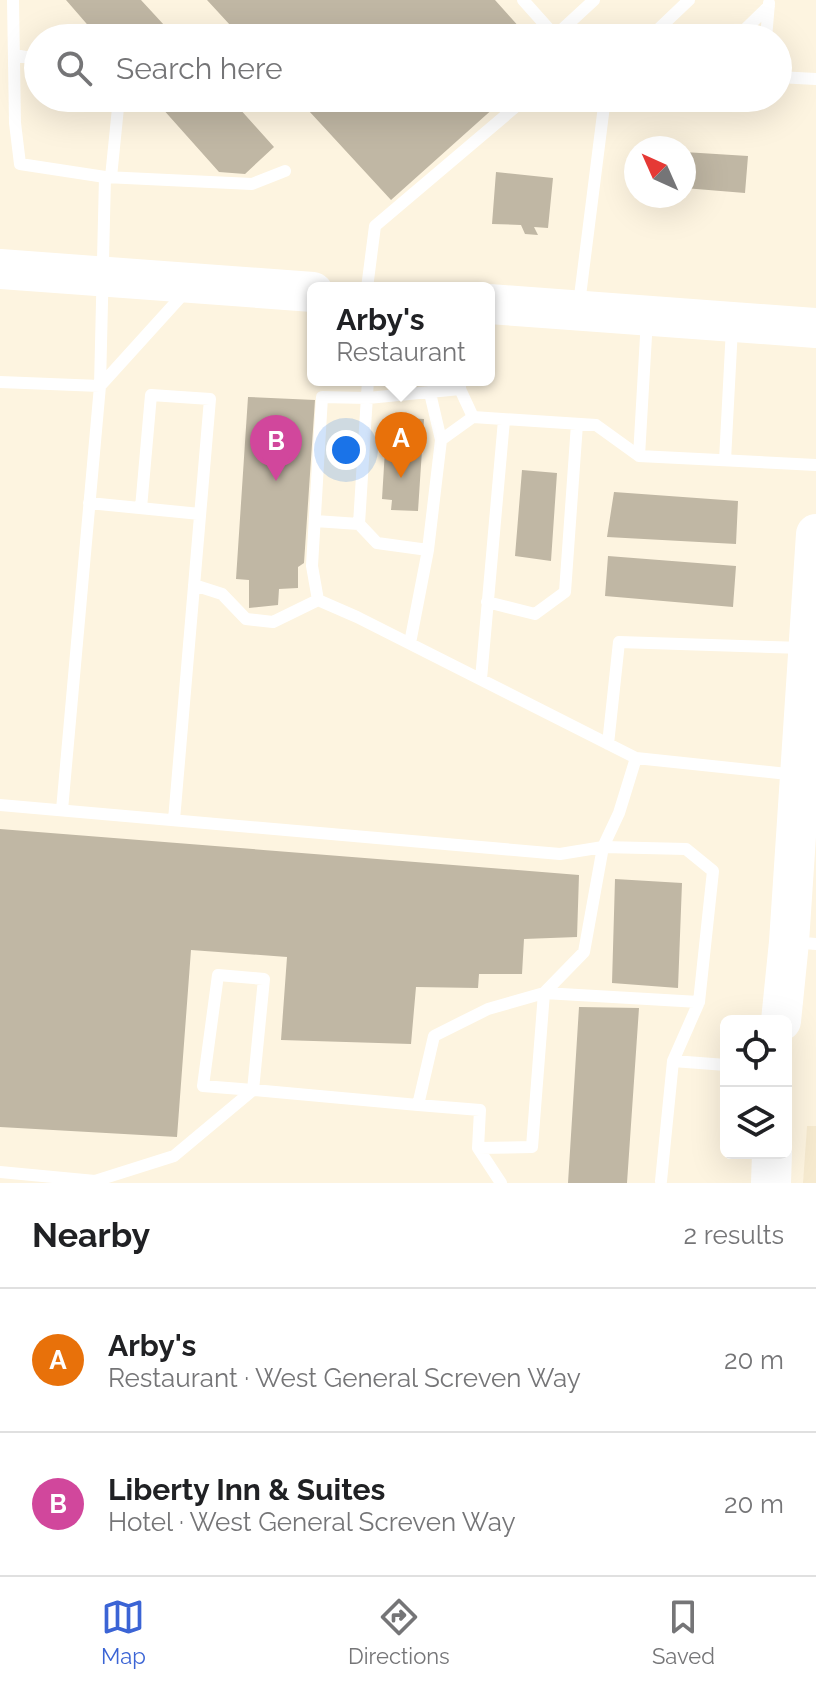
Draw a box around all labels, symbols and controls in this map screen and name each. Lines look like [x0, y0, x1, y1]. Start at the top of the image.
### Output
search box [24, 24, 792, 112]
icon: search [52, 46, 96, 90]
text: Search here [116, 51, 283, 86]
north arrow [624, 136, 696, 208]
popup [307, 282, 495, 386]
text: Arby's [336, 302, 424, 337]
text: Restaurant [336, 337, 466, 367]
pin: A [375, 412, 427, 478]
pin: B [250, 415, 302, 481]
your location [326, 430, 366, 470]
map controls [720, 1015, 792, 1159]
button: locate [720, 1015, 792, 1087]
button: layers [720, 1087, 792, 1159]
text: Nearby [32, 1215, 150, 1255]
text: 2 results [684, 1220, 784, 1250]
text: Arby's [108, 1328, 196, 1363]
text: A [49, 1345, 67, 1375]
text: 20 m [724, 1345, 784, 1375]
text: Restaurant · West General Screven Way [108, 1363, 581, 1393]
text: Liberty Inn & Suites [108, 1472, 385, 1507]
text: B [49, 1489, 67, 1519]
text: 20 m [724, 1489, 784, 1519]
text: Hotel · West General Screven Way [108, 1507, 516, 1537]
tab: Map [101, 1595, 146, 1669]
tab: Directions [348, 1595, 450, 1669]
tab: Saved [652, 1595, 715, 1669]

